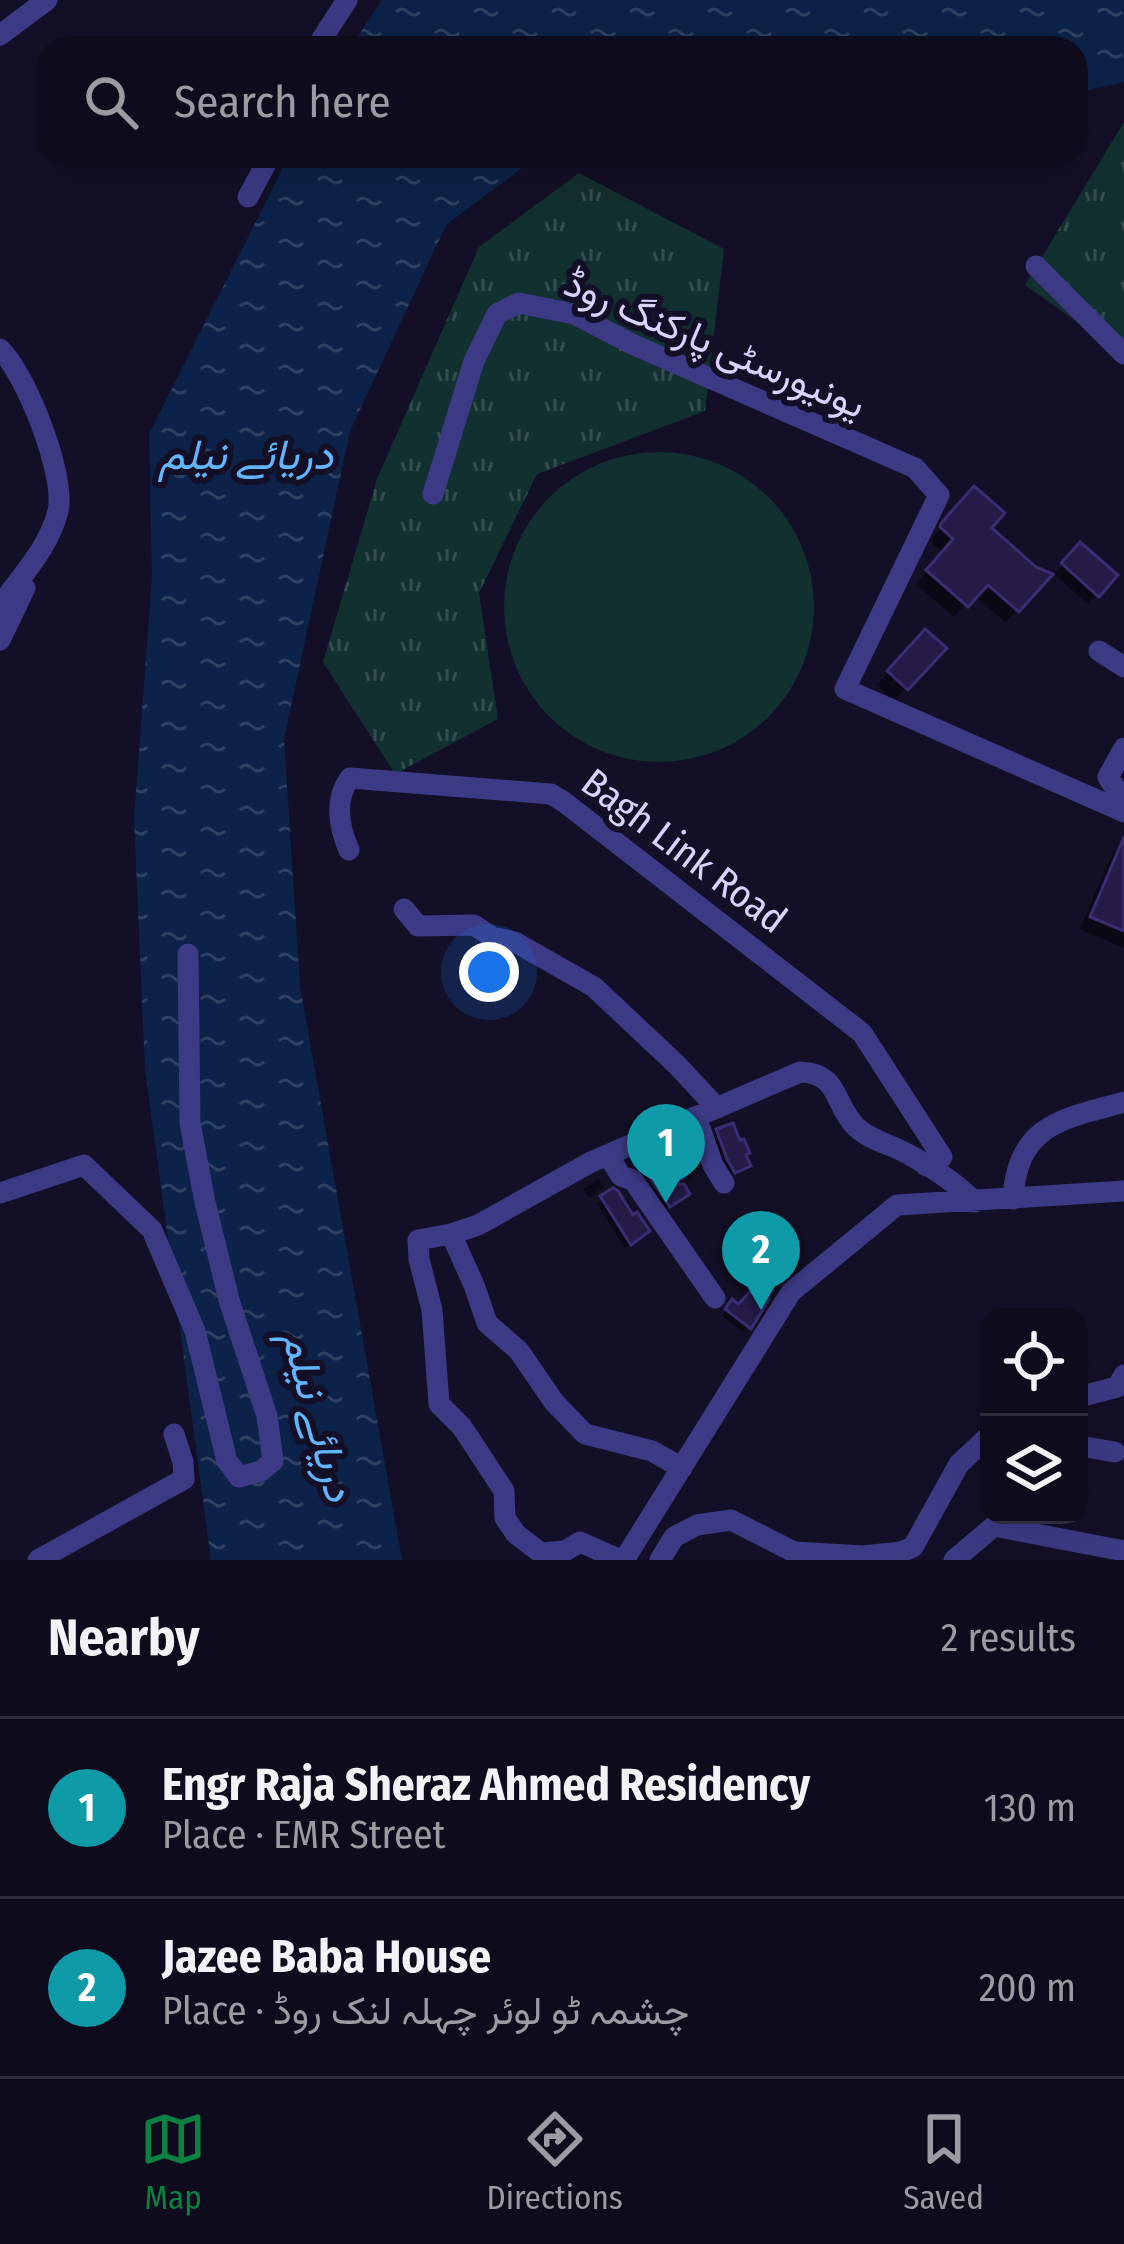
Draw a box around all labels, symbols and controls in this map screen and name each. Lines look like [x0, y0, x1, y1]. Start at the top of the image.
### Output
search box [36, 36, 1088, 168]
icon: search [78, 69, 144, 135]
text: Search here [174, 75, 391, 129]
street label: یونیورسٹی پارکنگ روڈ [557, 260, 872, 431]
water label: دریائے نیلم [157, 430, 334, 483]
street label: Bagh Link Road [573, 759, 795, 943]
your location [459, 942, 519, 1002]
pin: 1 [627, 1104, 705, 1203]
pin: 2 [722, 1211, 800, 1310]
map controls [980, 1308, 1088, 1524]
button: locate [980, 1308, 1088, 1416]
water label: دریائے نیلم [268, 1324, 365, 1508]
button: layers [980, 1416, 1088, 1524]
text: Nearby [48, 1607, 200, 1669]
text: 2 results [941, 1615, 1076, 1661]
text: Engr Raja Sheraz Ahmed Residency [162, 1758, 810, 1812]
text: 1 [79, 1785, 95, 1831]
text: 130 m [984, 1785, 1076, 1831]
text: Place · EMR Street [162, 1812, 445, 1858]
text: Jazee Baba House [162, 1930, 491, 1984]
text: 2 [78, 1965, 96, 2011]
text: 200 m [979, 1965, 1076, 2011]
text: Place · چشمہ ٹو لوئر چہلہ لنک روڈ [162, 1988, 689, 2034]
tab: Map [140, 2106, 206, 2218]
tab: Directions [486, 2106, 623, 2218]
tab: Saved [903, 2106, 984, 2218]

